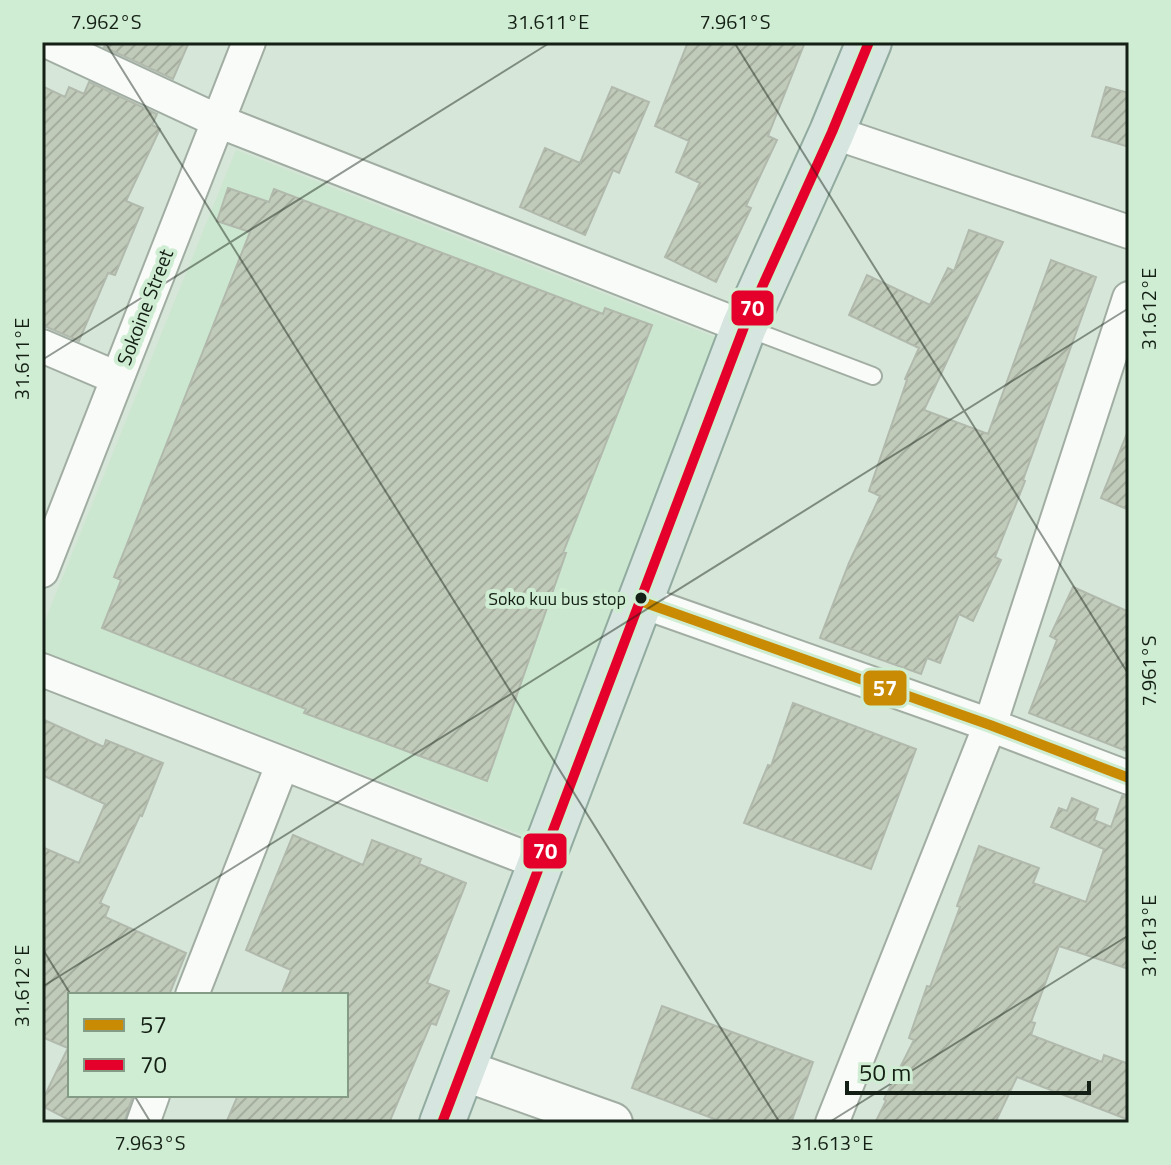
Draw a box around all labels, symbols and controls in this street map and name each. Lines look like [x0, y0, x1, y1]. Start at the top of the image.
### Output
text: 7.962°S [70, 6, 142, 37]
text: 31.611°E [507, 6, 589, 37]
text: 7.961°S [699, 6, 771, 37]
street label: Sokoine Street [108, 244, 181, 370]
text: 31.612°E [1133, 268, 1164, 350]
line badge: 70 [730, 289, 775, 327]
text: 70 [740, 291, 764, 325]
text: 31.611°E [6, 318, 37, 400]
place label: Soko kuu bus stop [488, 585, 626, 612]
marker: Soko kuu bus stop [633, 590, 649, 606]
text: 7.961°S [1133, 635, 1164, 707]
line badge: 57 [862, 669, 908, 707]
text: 57 [873, 671, 897, 705]
line badge: 70 [522, 832, 568, 870]
text: 70 [533, 834, 557, 868]
text: 31.613°E [1133, 895, 1164, 977]
text: 31.612°E [6, 945, 37, 1027]
legend [68, 993, 348, 1097]
text: 57 [140, 1006, 167, 1042]
scale bar [847, 1045, 1089, 1095]
text: 70 [140, 1046, 167, 1082]
text: 50 m [859, 1054, 911, 1090]
text: 7.963°S [114, 1127, 186, 1158]
text: 31.613°E [791, 1127, 873, 1158]

